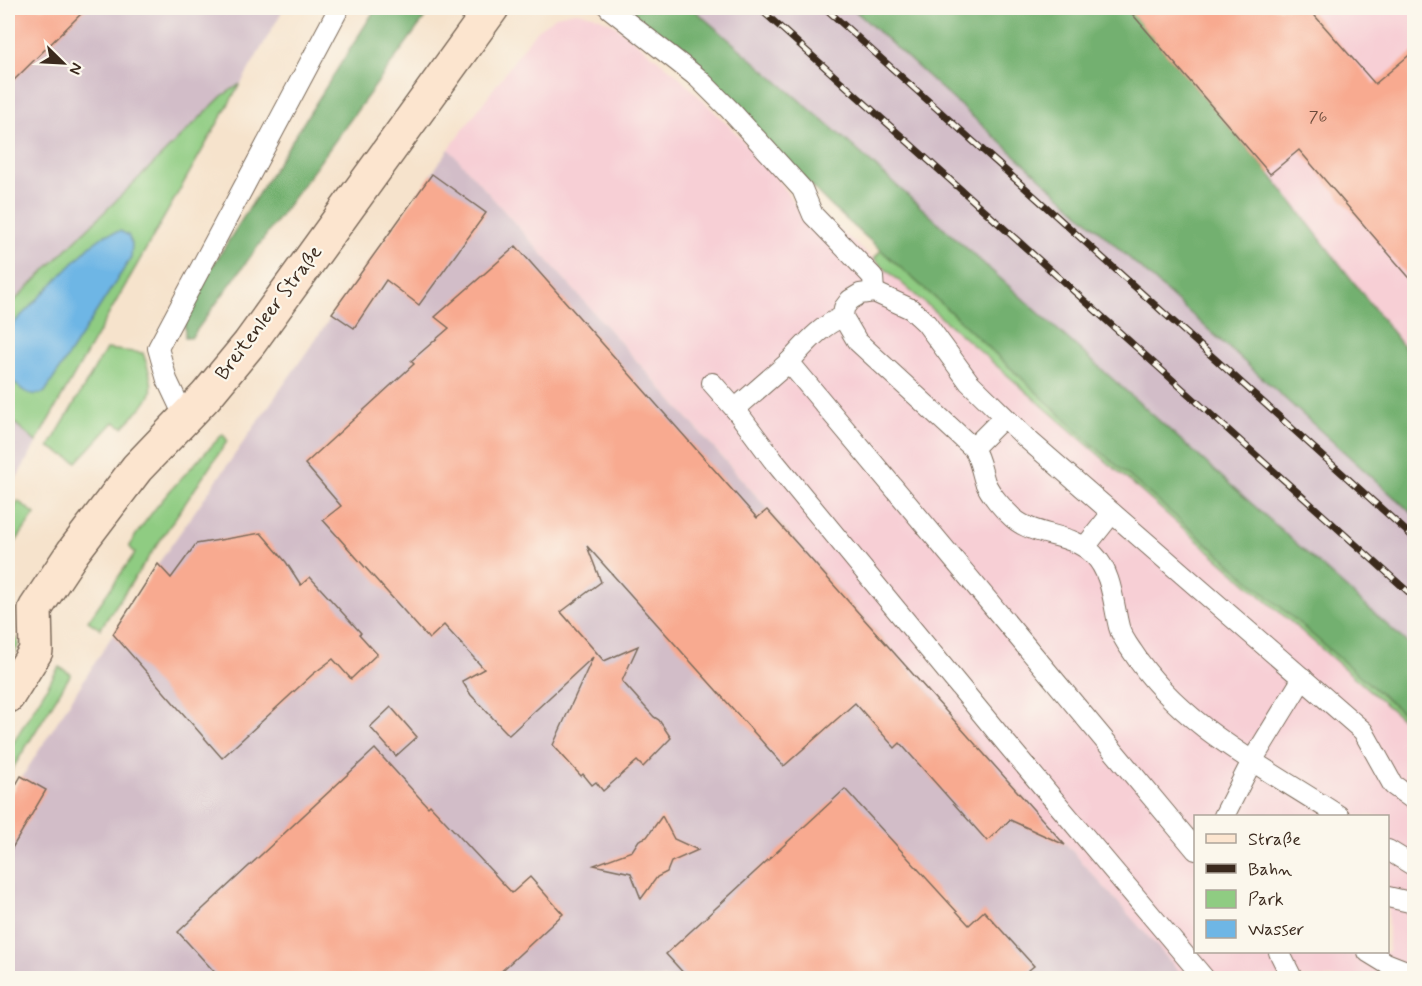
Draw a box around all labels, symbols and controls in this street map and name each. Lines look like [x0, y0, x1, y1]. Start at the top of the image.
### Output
north arrow [33, 33, 93, 93]
text: N [64, 59, 87, 78]
house number: 76 [1309, 107, 1327, 128]
street label: Breitenleer Straße [209, 240, 329, 386]
legend [1194, 815, 1389, 953]
text: Straße [1248, 828, 1301, 852]
text: Bahn [1248, 858, 1292, 882]
text: Park [1248, 888, 1284, 912]
text: Wasser [1248, 918, 1305, 942]

